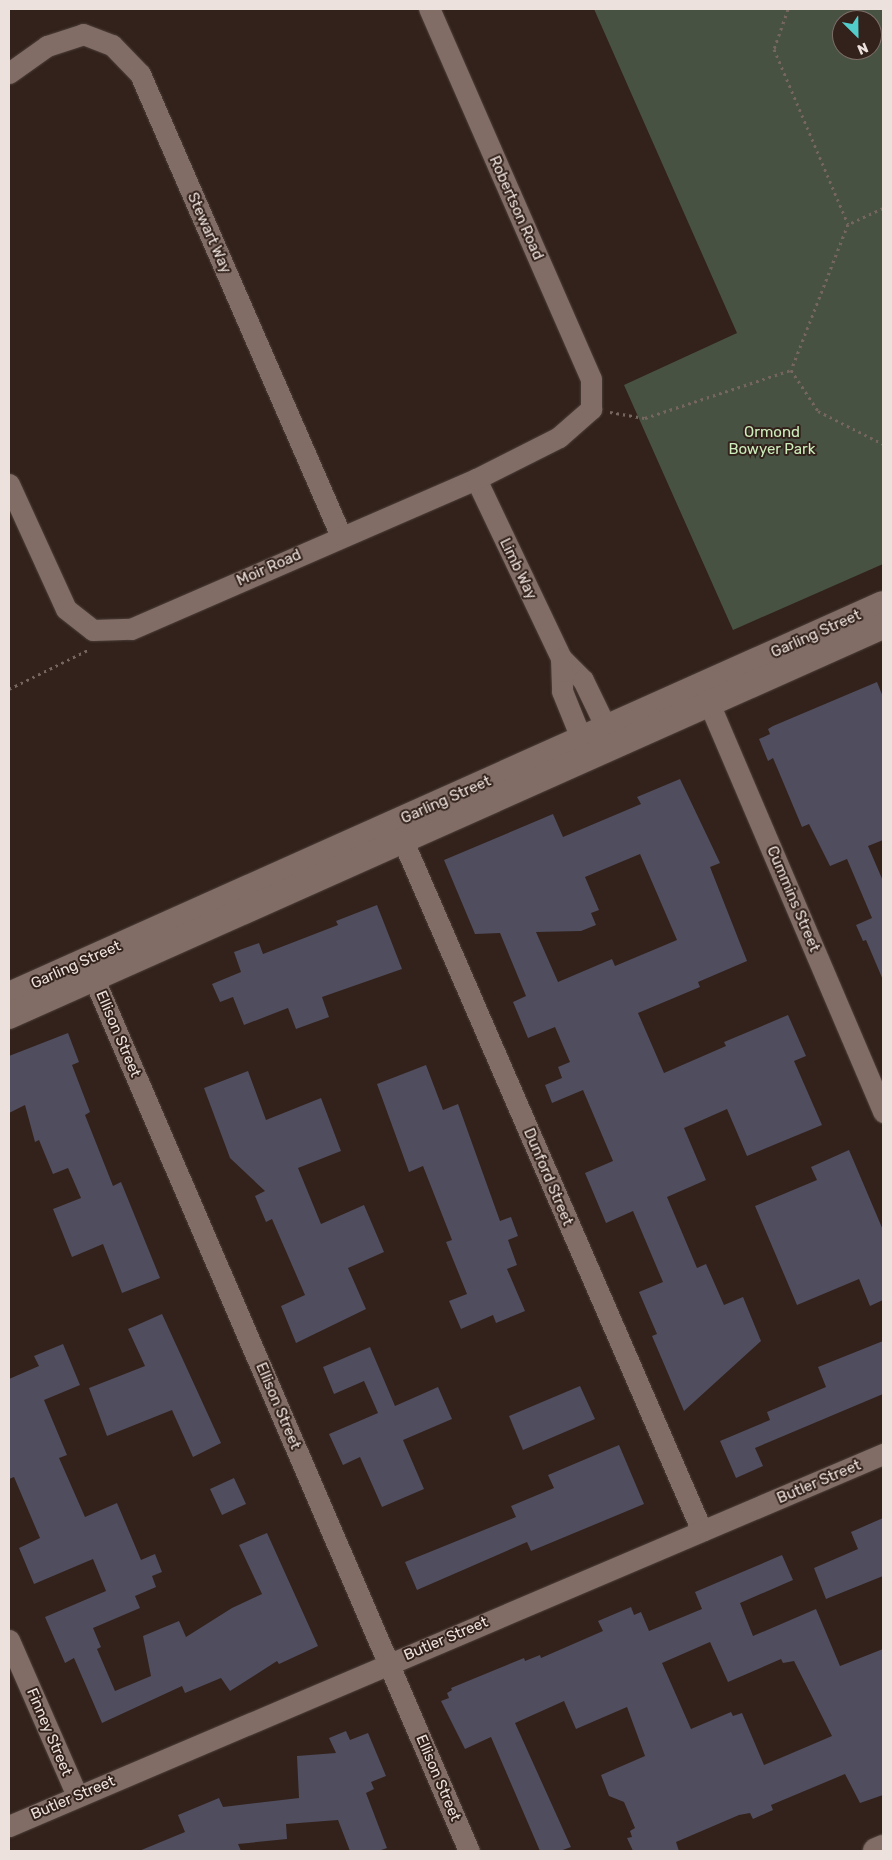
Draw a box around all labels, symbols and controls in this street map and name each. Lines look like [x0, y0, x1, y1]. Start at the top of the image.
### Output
north arrow [832, 10, 882, 60]
text: N [855, 39, 871, 58]
street label: Robertson Road [485, 153, 547, 263]
street label: Stewart Way [183, 190, 235, 276]
park label: Ormond Bowyer Park [728, 423, 816, 458]
street label: Limb Way [495, 535, 541, 603]
street label: Moir Road [234, 546, 304, 590]
street label: Garling Street [768, 606, 864, 662]
street label: Garling Street [398, 772, 494, 828]
street label: Cummins Street [763, 843, 823, 955]
street label: Garling Street [28, 937, 124, 993]
street label: Ellison Street [92, 988, 144, 1080]
street label: Dunford Street [519, 1126, 577, 1228]
street label: Ellison Street [252, 1360, 304, 1452]
street label: Butler Street [774, 1456, 864, 1508]
street label: Butler Street [401, 1613, 491, 1665]
street label: Finney Street [22, 1685, 76, 1779]
street label: Ellison Street [412, 1732, 464, 1824]
street label: Butler Street [28, 1772, 118, 1824]

